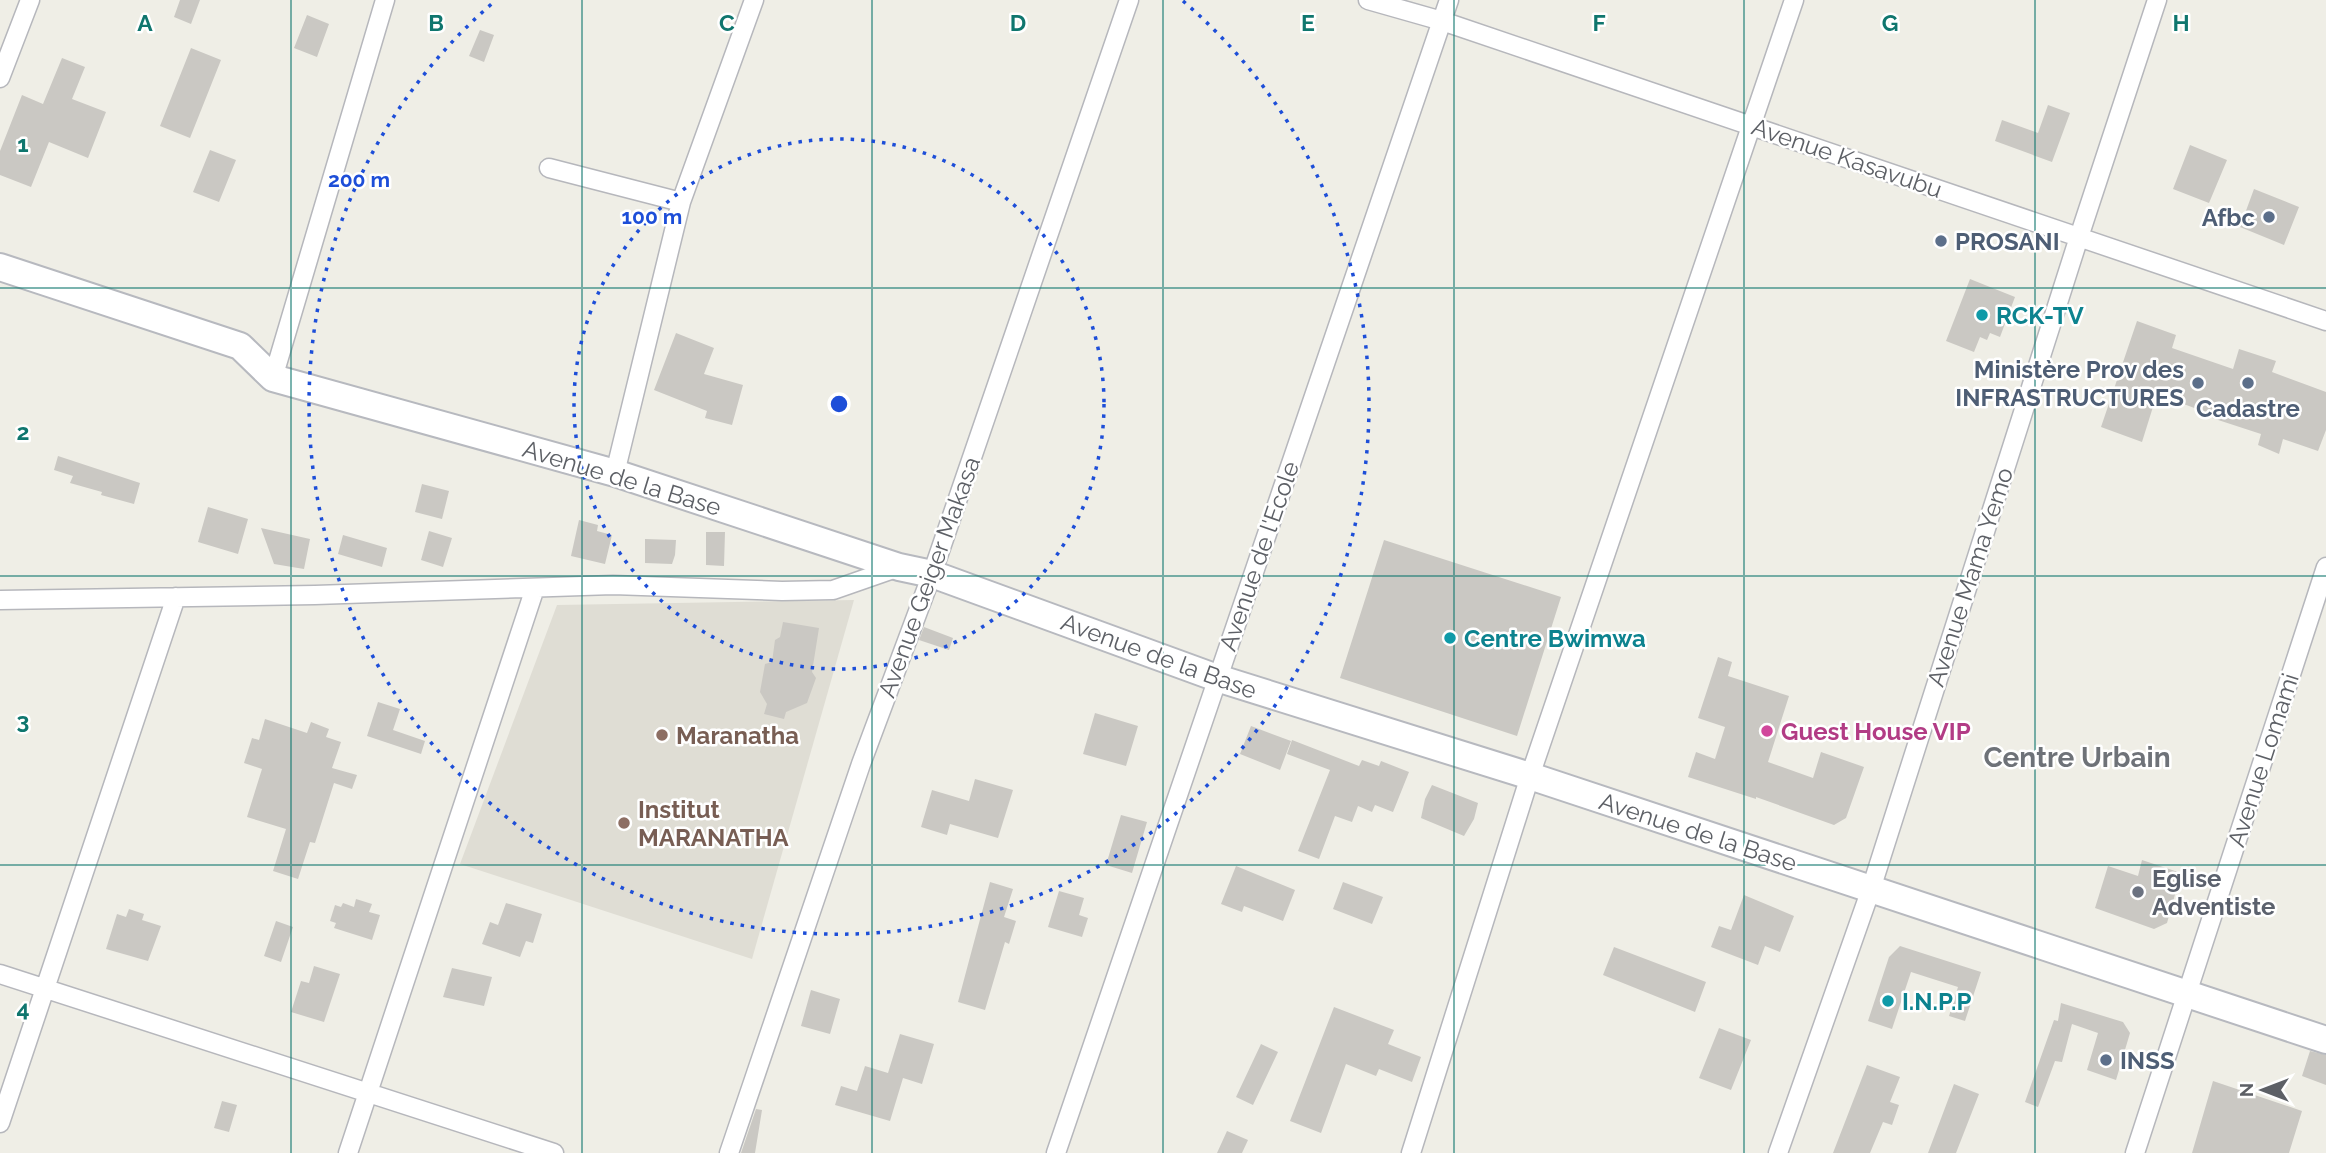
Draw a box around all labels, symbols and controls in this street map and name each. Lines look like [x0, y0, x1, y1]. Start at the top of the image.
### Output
text: A [137, 9, 153, 36]
text: B [428, 9, 444, 36]
text: C [719, 9, 735, 36]
text: D [1010, 9, 1026, 36]
text: E [1301, 9, 1315, 36]
text: F [1592, 9, 1606, 36]
text: G [1882, 9, 1898, 36]
text: H [2172, 9, 2190, 36]
street label: Avenue Kasavubu [1748, 112, 1946, 204]
text: 1 [17, 130, 29, 157]
text: 200 m [328, 167, 390, 192]
place label: Afbc [2202, 203, 2255, 232]
text: 100 m [622, 204, 682, 229]
marker: Afbc [2261, 209, 2277, 225]
place label: PROSANI [1955, 227, 2060, 256]
marker: PROSANI [1933, 233, 1949, 249]
place label: RCK-TV [1996, 301, 2085, 330]
marker: RCK-TV [1974, 307, 1990, 323]
place label: Ministère Prov des INFRASTRUCTURES [1955, 355, 2184, 412]
marker: Ministère Prov des INFRASTRUCTURES [2190, 375, 2206, 391]
marker: Cadastre [2240, 375, 2256, 391]
centre of rings [827, 392, 851, 416]
place label: Cadastre [2196, 394, 2300, 423]
text: 2 [17, 418, 29, 445]
street label: Avenue de la Base [519, 434, 725, 522]
street label: Avenue Geiger Makasa [872, 453, 986, 701]
street label: Avenue de l'Ecole [1213, 457, 1305, 655]
street label: Avenue Mama Yemo [1921, 464, 2019, 690]
street label: Avenue de la Base [1057, 607, 1261, 705]
place label: Centre Bwimwa [1464, 624, 1646, 653]
marker: Centre Bwimwa [1442, 630, 1458, 646]
street label: Avenue Lomami [2221, 670, 2305, 850]
text: 3 [17, 707, 29, 734]
place label: Guest House VIP [1781, 717, 1971, 746]
place label: Maranatha [676, 721, 799, 750]
marker: Guest House VIP [1759, 723, 1775, 739]
marker: Maranatha [654, 727, 670, 743]
district label: Centre Urbain [1983, 741, 2171, 774]
street label: Avenue de la Base [1596, 786, 1800, 878]
place label: Institut MARANATHA [638, 795, 790, 852]
marker: Institut MARANATHA [616, 815, 632, 831]
place label: Eglise Adventiste [2152, 864, 2275, 921]
marker: Eglise Adventiste [2130, 884, 2146, 900]
place label: I.N.P.P [1902, 987, 1971, 1016]
marker: I.N.P.P [1880, 993, 1896, 1009]
text: 4 [16, 995, 30, 1022]
place label: INSS [2120, 1046, 2175, 1075]
marker: INSS [2098, 1052, 2114, 1068]
north arrow [2228, 1055, 2298, 1125]
text: N [2235, 1083, 2257, 1097]

